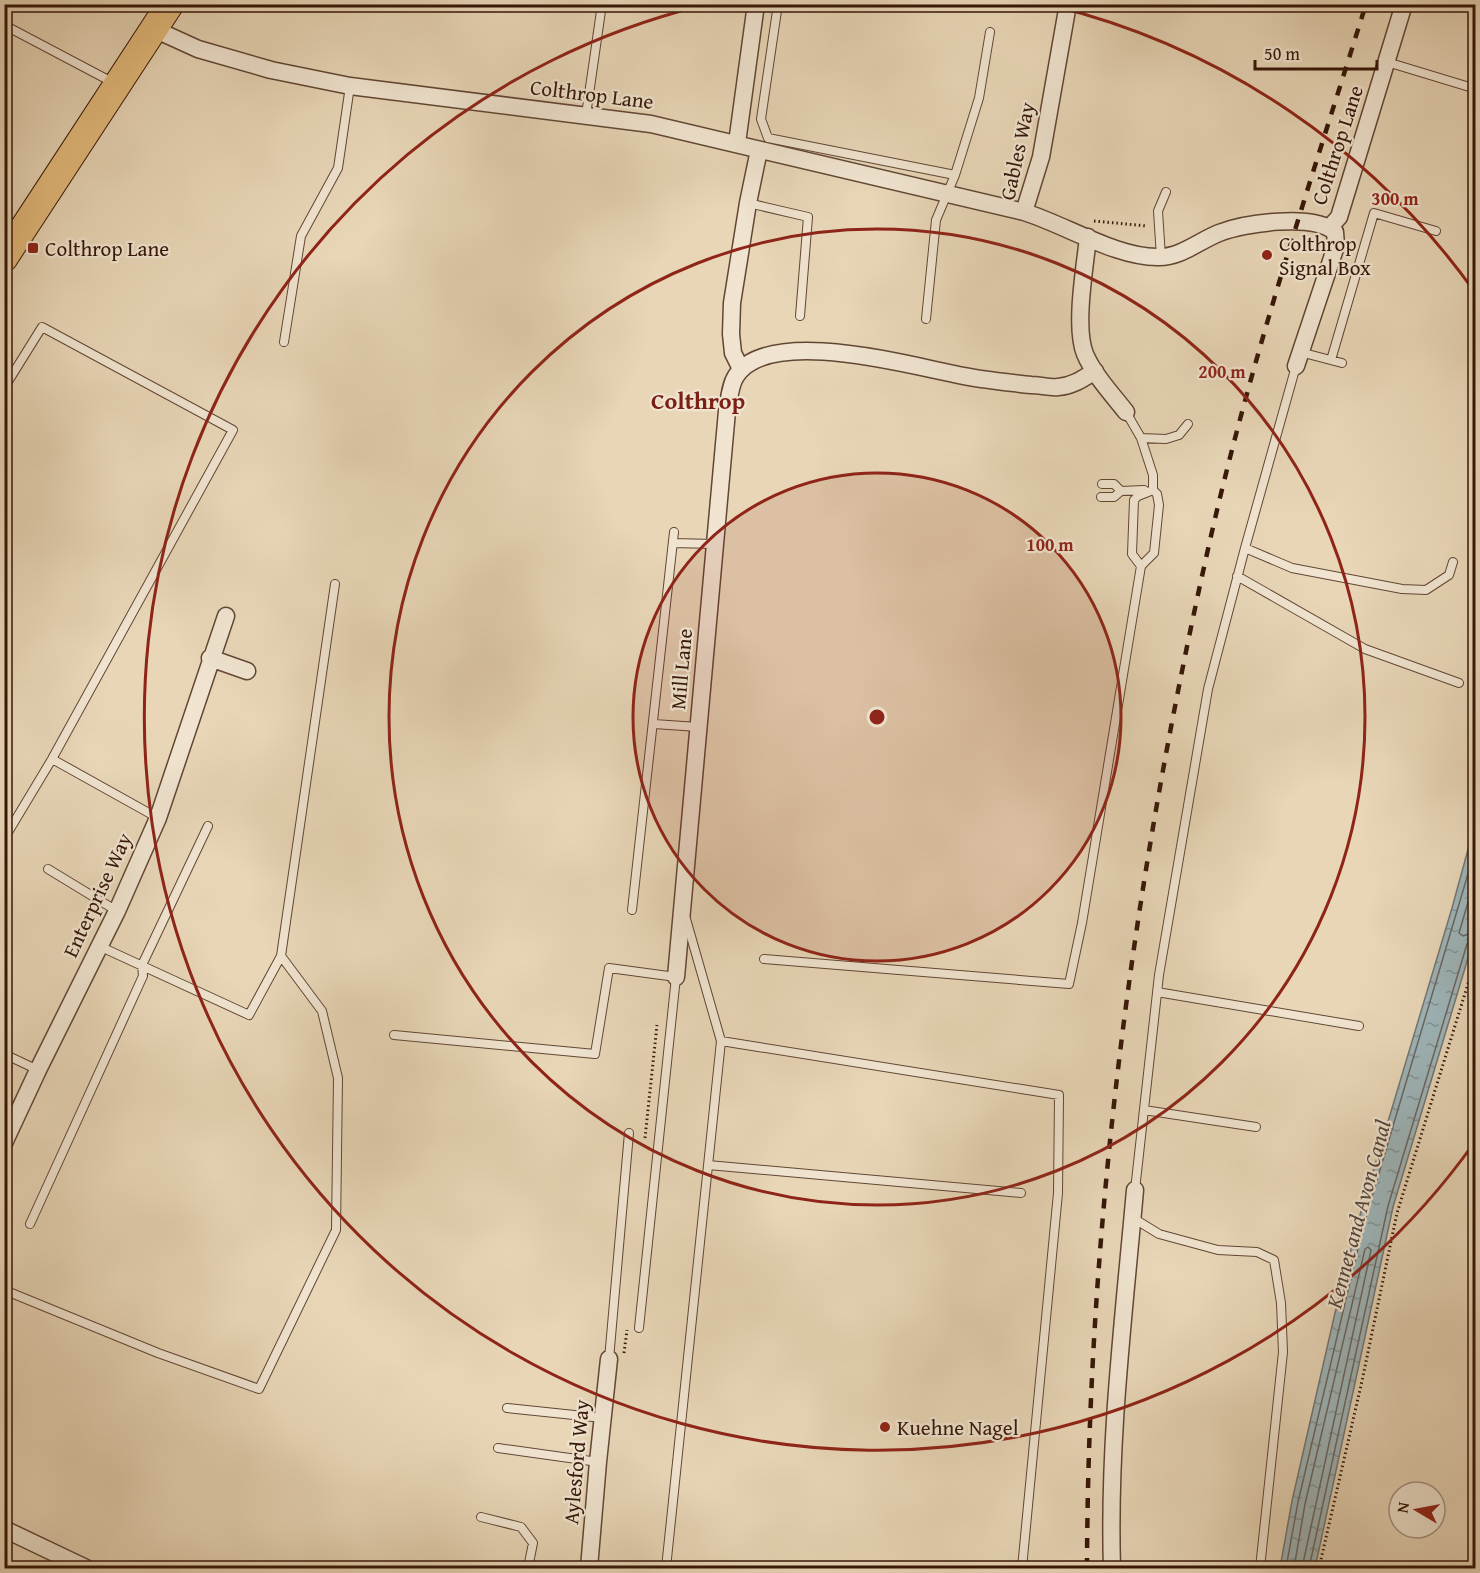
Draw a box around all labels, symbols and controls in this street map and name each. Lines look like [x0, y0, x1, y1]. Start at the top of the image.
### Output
scale bar [1255, 33, 1376, 71]
text: 50 m [1264, 40, 1300, 67]
street label: Colthrop Lane [529, 71, 656, 117]
street label: Colthrop Lane [1303, 81, 1371, 209]
street label: Gables Way [992, 99, 1043, 203]
text: 300 m [1371, 185, 1419, 212]
place label: Colthrop Signal Box [1279, 228, 1371, 283]
place label: Colthrop Lane [45, 233, 169, 264]
marker: Colthrop Lane [26, 241, 40, 255]
marker: Colthrop Signal Box [1260, 248, 1274, 262]
text: 200 m [1198, 358, 1246, 385]
district label: Colthrop [651, 383, 745, 418]
text: 100 m [1026, 531, 1074, 558]
street label: Mill Lane [662, 627, 700, 711]
centre of rings [867, 707, 887, 727]
street label: Enterprise Way [55, 827, 140, 962]
water label: Kennet and Avon Canal [1317, 1116, 1399, 1313]
street label: Aylesford Way [555, 1398, 597, 1526]
place label: Kuehne Nagel [897, 1412, 1019, 1443]
marker: Kuehne Nagel [878, 1420, 892, 1434]
north arrow [1387, 1480, 1447, 1540]
text: N [1389, 1500, 1415, 1515]

